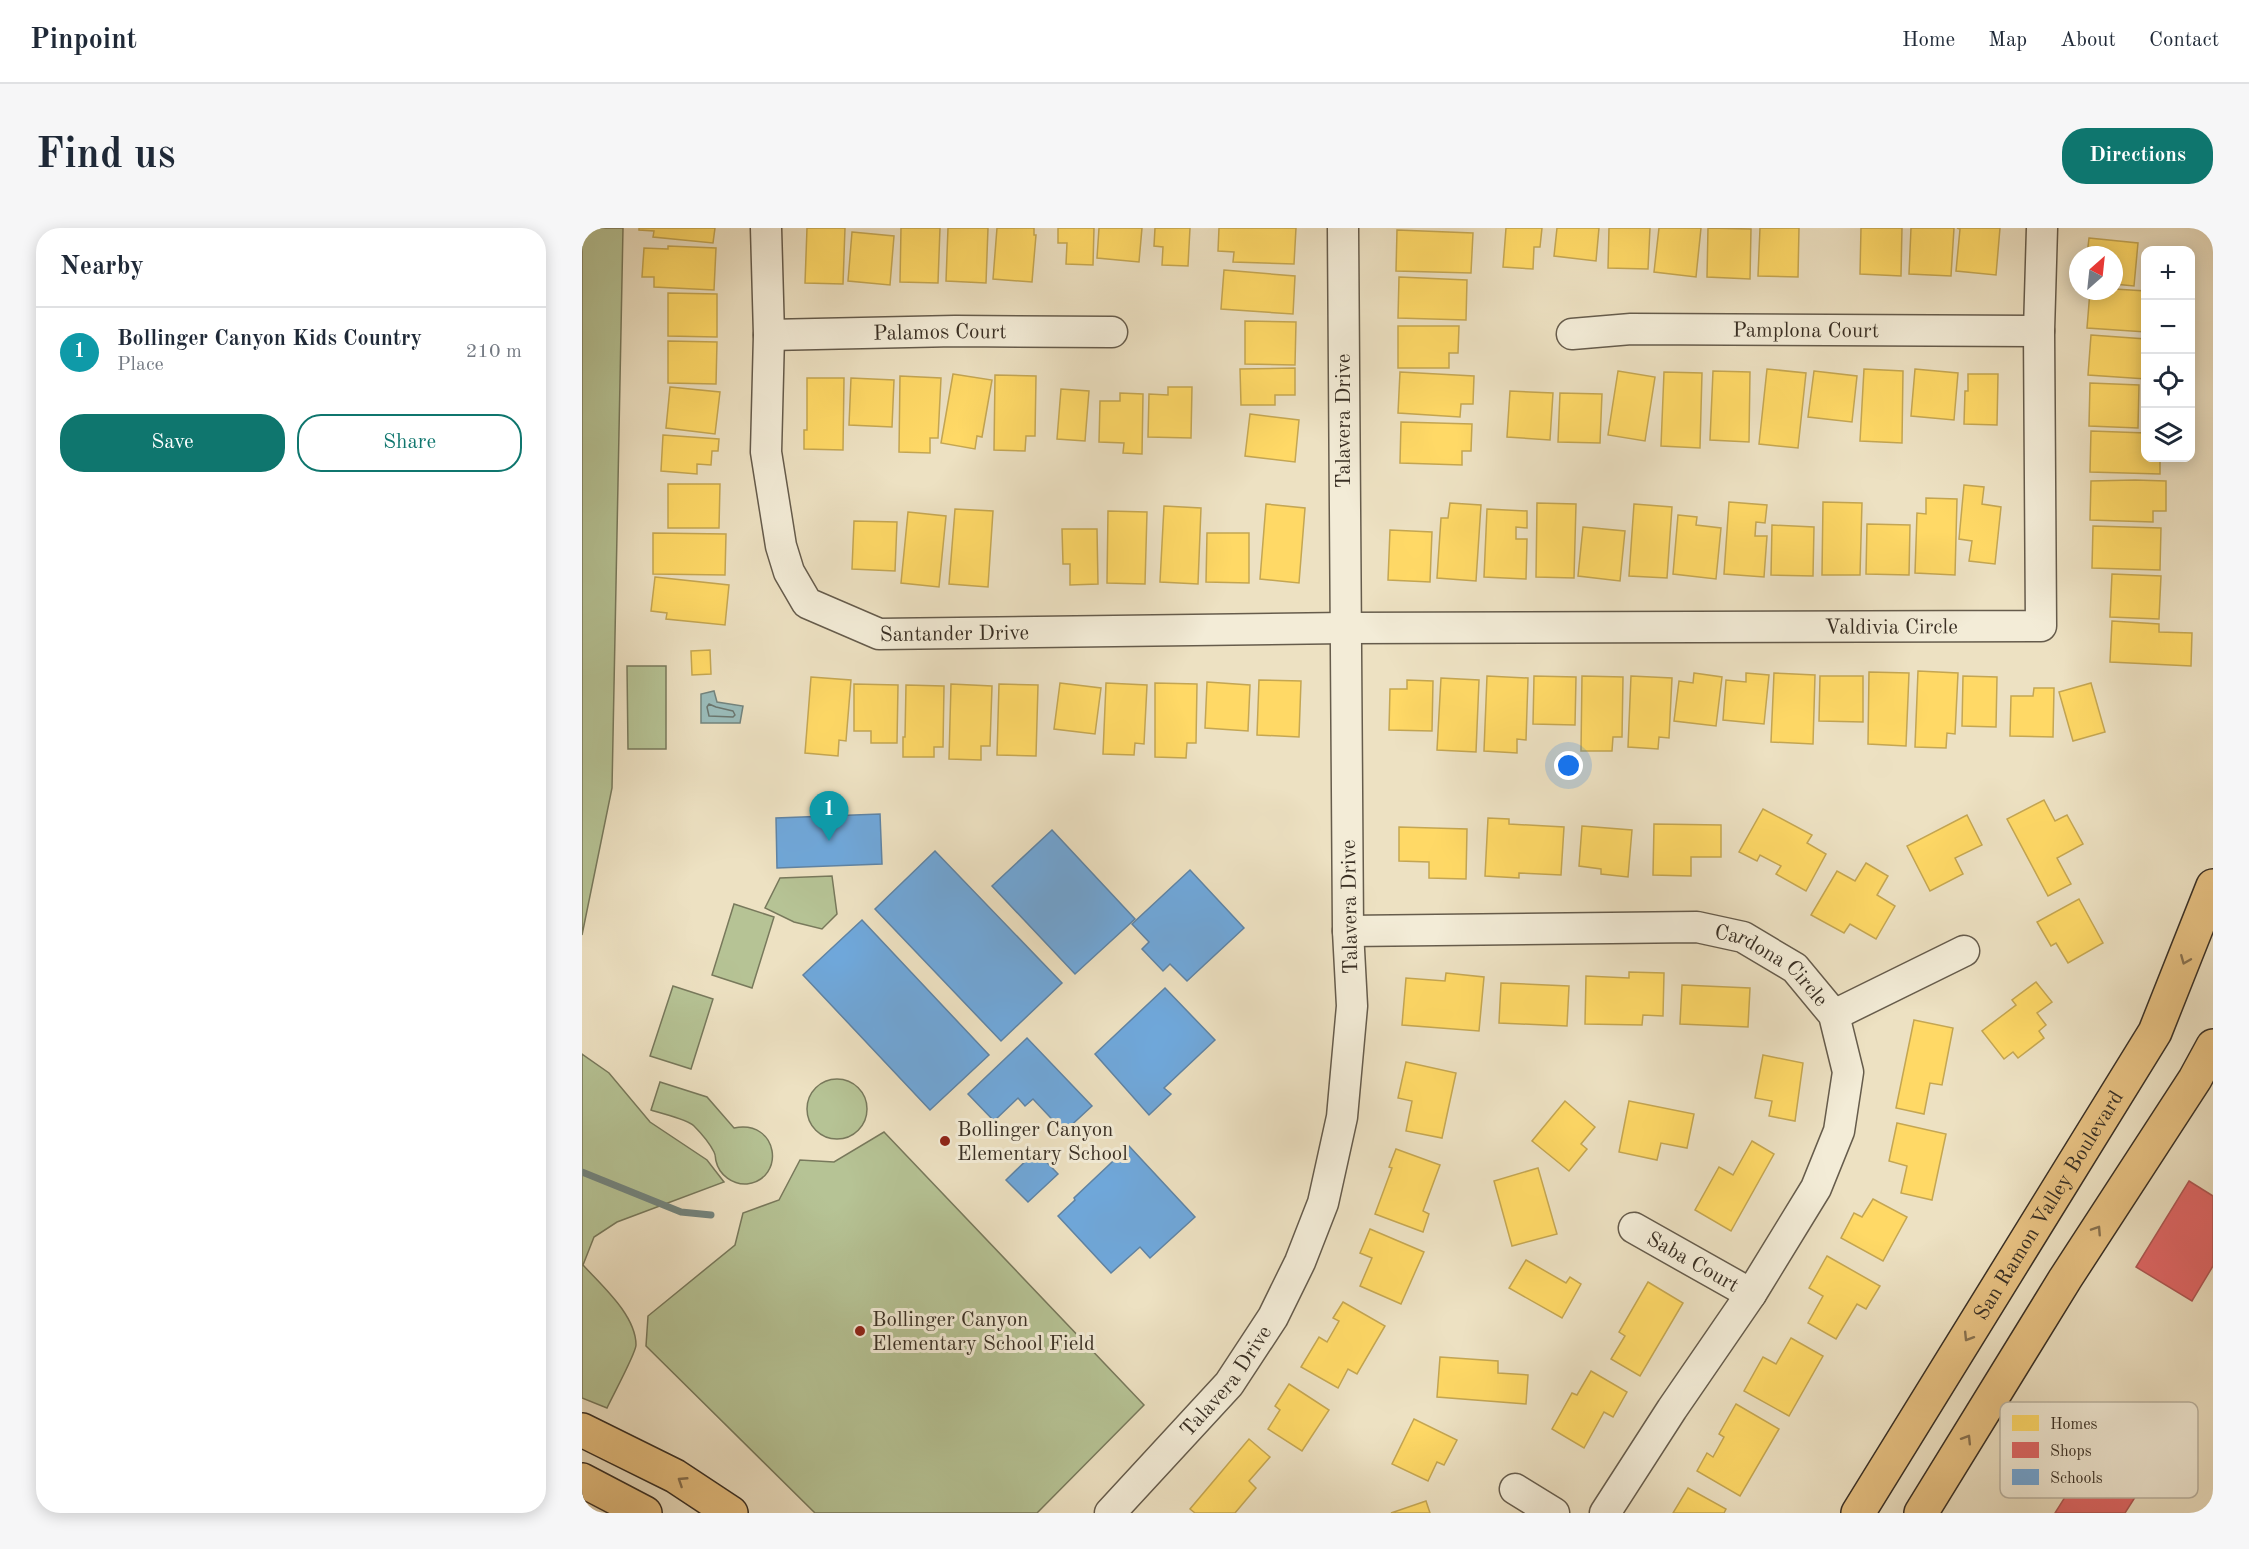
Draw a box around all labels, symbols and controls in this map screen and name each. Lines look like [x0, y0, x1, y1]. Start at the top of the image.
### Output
text: Pinpoint [30, 27, 137, 55]
text: Home [1902, 30, 1955, 51]
text: Map [1988, 30, 2027, 51]
text: About [2060, 30, 2116, 51]
text: Contact [2149, 30, 2219, 51]
button: Directions [2062, 128, 2213, 184]
text: Find us [36, 135, 175, 177]
north arrow [2069, 246, 2123, 300]
map controls [2141, 246, 2195, 462]
button: + [2141, 246, 2195, 300]
text: Nearby [60, 254, 144, 280]
button: − [2141, 300, 2195, 354]
street label: Pamplona Court [1732, 320, 1879, 342]
street label: Palamos Court [873, 322, 1007, 345]
text: Bollinger Canyon Kids Country [117, 328, 422, 350]
text: 1 [74, 342, 85, 362]
text: 210 m [466, 342, 522, 362]
street label: Talavera Drive [1334, 354, 1355, 488]
button: locate [2141, 354, 2195, 408]
text: Place [117, 355, 164, 375]
button: layers [2141, 408, 2195, 462]
button: Save [60, 414, 285, 472]
button: Share [297, 414, 522, 472]
street label: Valdivia Circle [1825, 617, 1958, 639]
street label: Santander Drive [879, 623, 1029, 646]
your location [1554, 751, 1583, 780]
pin: 1 [810, 792, 848, 841]
street label: Talavera Drive [1339, 839, 1362, 975]
street label: Cardona Circle [1713, 922, 1831, 1011]
one-way arrow [2179, 955, 2192, 965]
street label: San Ramon Valley Boulevard [1971, 1087, 2128, 1324]
place label: Bollinger Canyon Elementary School [957, 1120, 1128, 1165]
marker: Bollinger Canyon Elementary School [938, 1134, 952, 1148]
one-way arrow [2090, 1226, 2101, 1237]
street label: Saba Court [1643, 1228, 1742, 1297]
place label: Bollinger Canyon Elementary School Field [872, 1310, 1095, 1355]
street label: Talavera Drive [1177, 1322, 1276, 1441]
marker: Bollinger Canyon Elementary School Field [853, 1324, 867, 1338]
one-way arrow [1963, 1331, 1975, 1341]
legend [2000, 1402, 2198, 1498]
text: Homes [2050, 1417, 2098, 1433]
one-way arrow [1960, 1435, 1972, 1445]
text: Shops [2050, 1444, 2092, 1460]
text: Schools [2050, 1471, 2103, 1487]
one-way arrow [678, 1477, 689, 1488]

